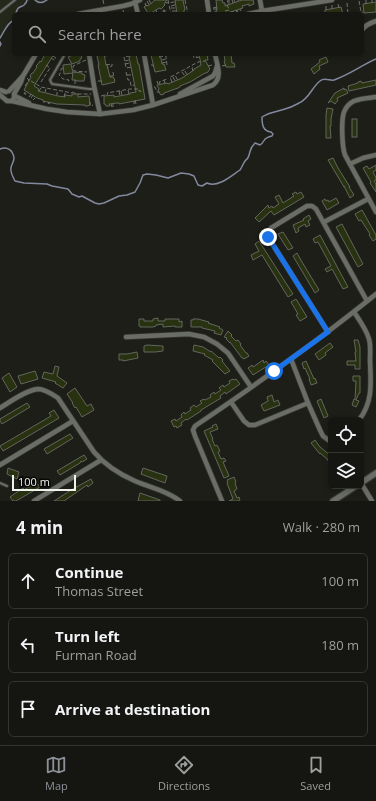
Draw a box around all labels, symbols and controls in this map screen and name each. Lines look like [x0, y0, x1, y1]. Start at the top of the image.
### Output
search box [12, 12, 364, 56]
icon: search [26, 23, 48, 45]
text: Search here [58, 24, 142, 44]
route end [259, 228, 277, 246]
route start [265, 362, 283, 380]
map controls [328, 417, 364, 489]
button: locate [328, 417, 364, 453]
button: layers [328, 453, 364, 489]
scale bar [12, 473, 76, 492]
text: 100 m [18, 474, 50, 489]
text: 4 min [16, 516, 63, 539]
text: Walk · 280 m [283, 518, 360, 536]
text: Continue [55, 562, 123, 582]
icon: ahead [17, 570, 39, 592]
text: 100 m [321, 572, 359, 590]
text: Thomas Street [55, 582, 143, 600]
text: Turn left [55, 626, 120, 646]
icon: left [17, 634, 39, 656]
text: 180 m [321, 636, 359, 654]
text: Furman Road [55, 646, 137, 664]
icon: arrive [17, 698, 39, 720]
text: Arrive at destination [55, 699, 210, 719]
tab: Map [45, 754, 68, 793]
tab: Directions [158, 754, 210, 793]
tab: Saved [300, 754, 331, 793]

